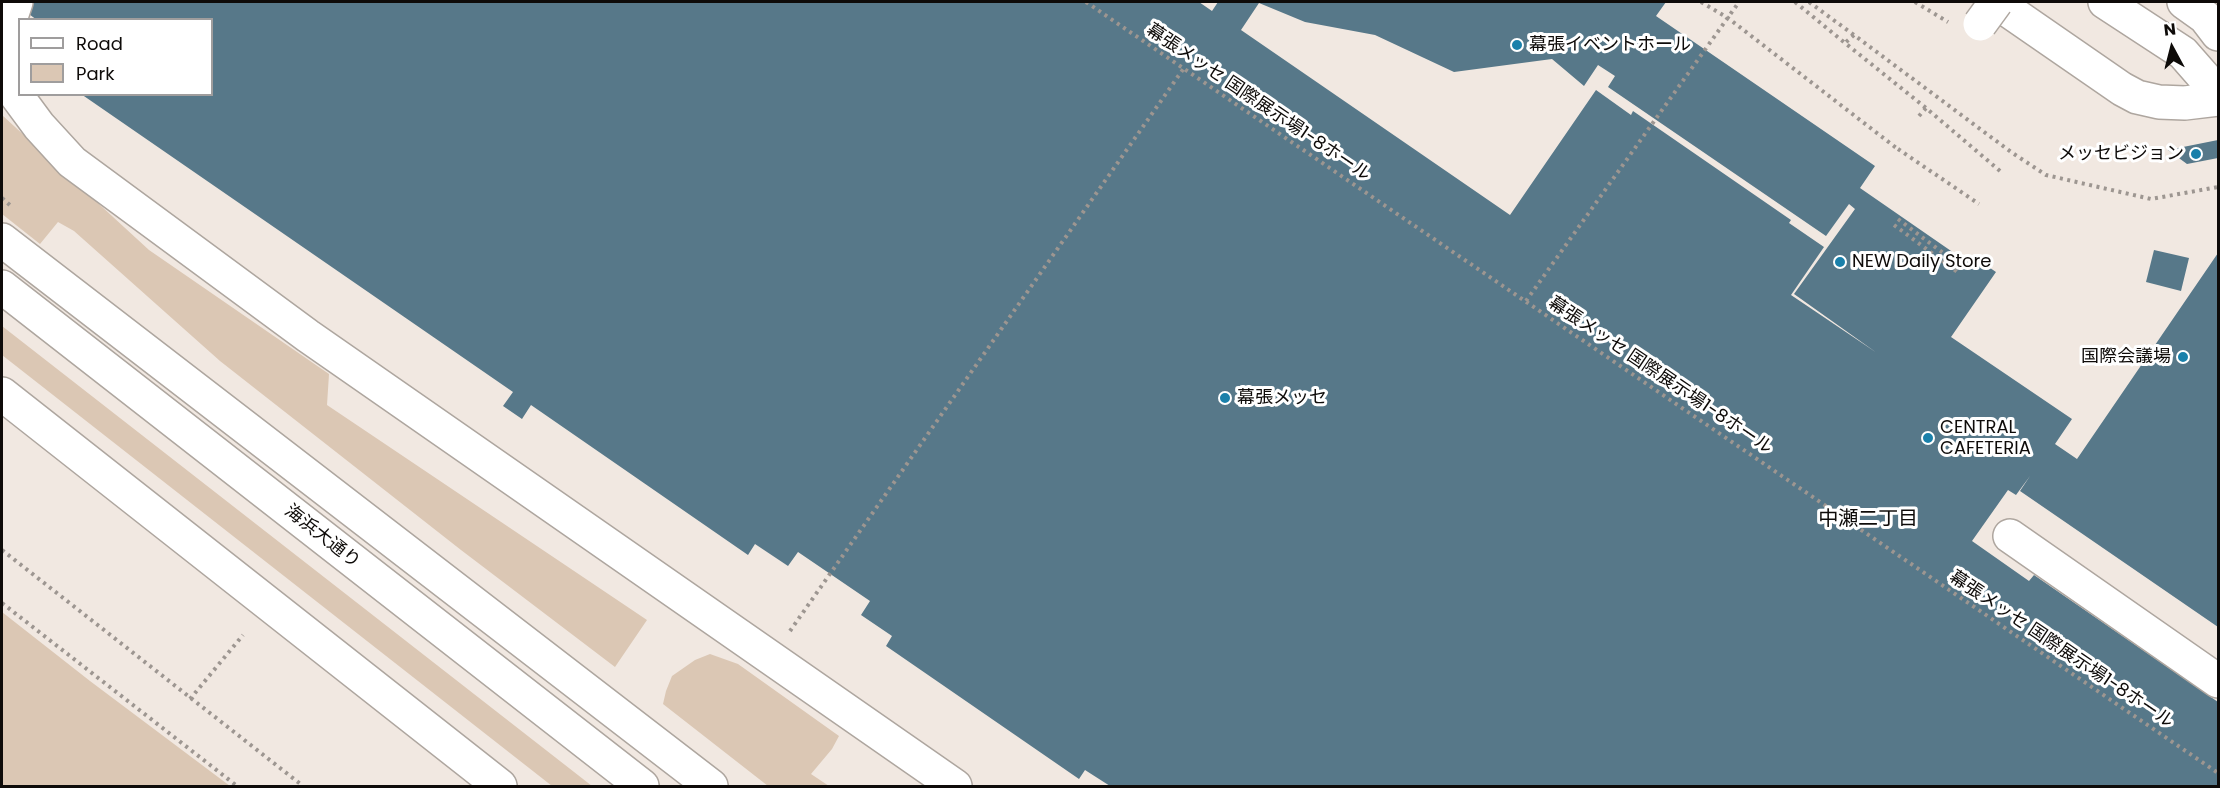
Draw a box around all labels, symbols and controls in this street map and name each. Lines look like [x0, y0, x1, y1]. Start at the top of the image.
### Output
text: N [2162, 17, 2177, 42]
legend [18, 18, 213, 96]
north arrow [2142, 18, 2202, 78]
street label: 幕張メッセ 国際展示場1-8ホール [1142, 20, 1374, 186]
text: Road [76, 31, 123, 56]
place label: 幕張イベントホール [1529, 34, 1691, 56]
marker: 幕張イベントホール [1510, 38, 1524, 52]
text: Park [76, 61, 115, 86]
place label: メッセビジョン [2058, 143, 2184, 165]
marker: メッセビジョン [2189, 147, 2203, 161]
place label: NEW Daily Store [1852, 251, 1991, 273]
marker: NEW Daily Store [1833, 255, 1847, 269]
street label: 幕張メッセ 国際展示場1-8ホール [1544, 293, 1776, 459]
place label: 国際会議場 [2081, 346, 2171, 368]
marker: 国際会議場 [2176, 350, 2190, 364]
place label: 幕張メッセ [1237, 387, 1327, 409]
marker: 幕張メッセ [1218, 391, 1232, 405]
place label: CENTRAL CAFETERIA [1940, 417, 2031, 460]
marker: CENTRAL CAFETERIA [1921, 431, 1935, 445]
street label: 海浜大通り [280, 501, 364, 573]
district label: 中瀬二丁目 [1818, 508, 1918, 532]
street label: 幕張メッセ 国際展示場1-8ホール [1945, 567, 2177, 733]

